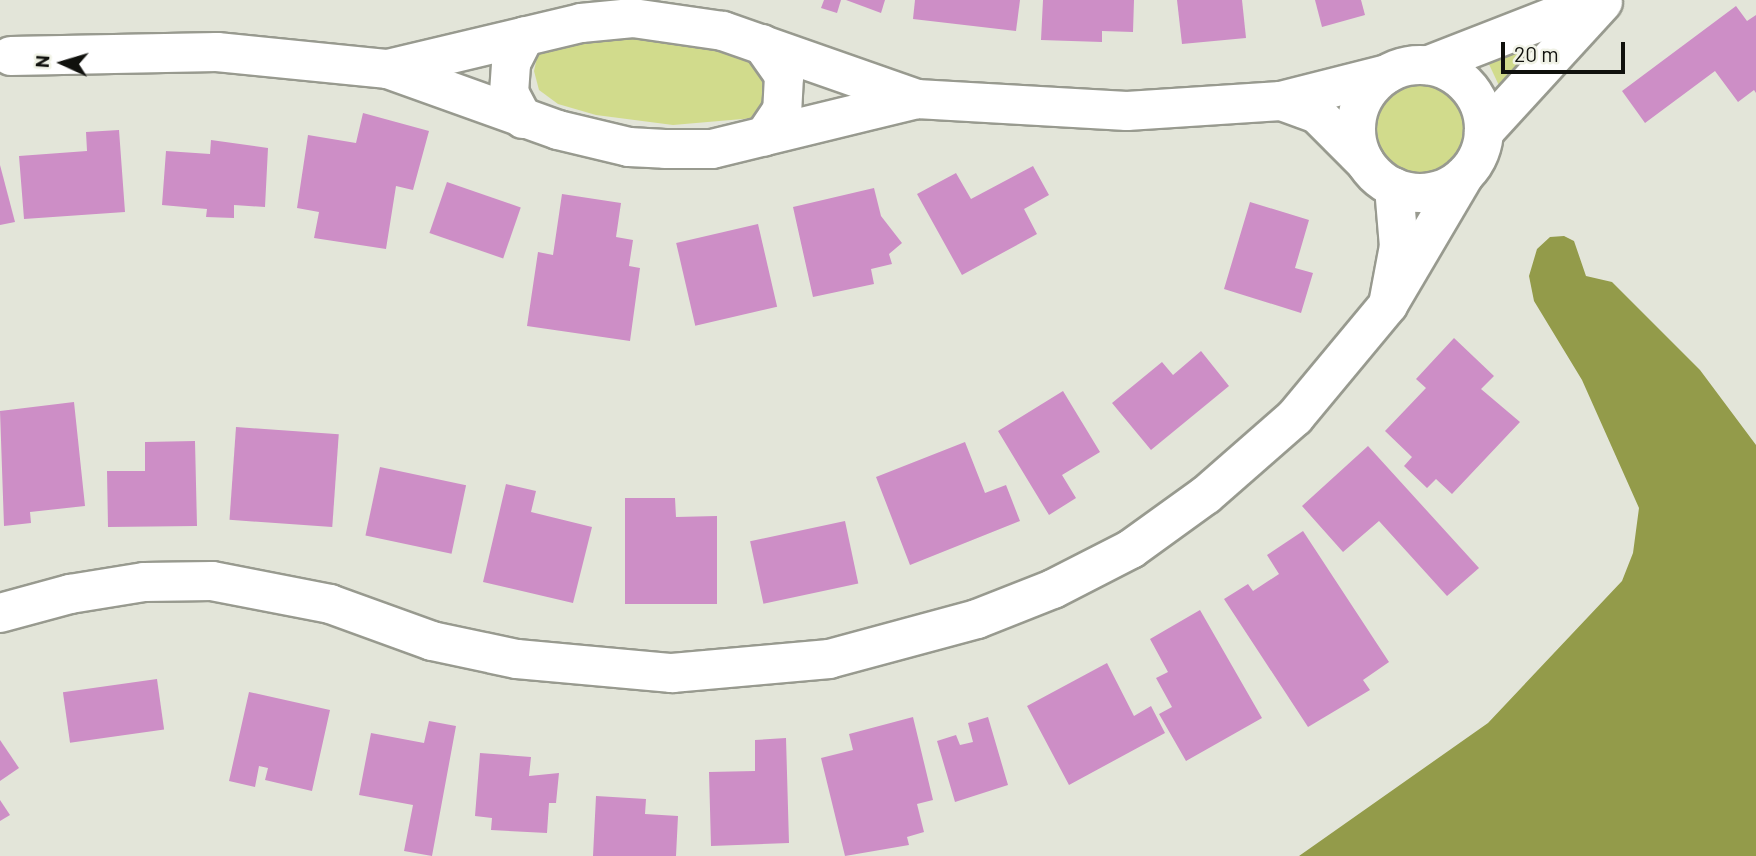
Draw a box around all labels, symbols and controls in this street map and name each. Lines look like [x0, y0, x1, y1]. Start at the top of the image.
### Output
north arrow [28, 28, 98, 98]
scale bar [1504, 28, 1628, 72]
text: 20 m [1514, 41, 1559, 66]
text: N [30, 54, 53, 69]

